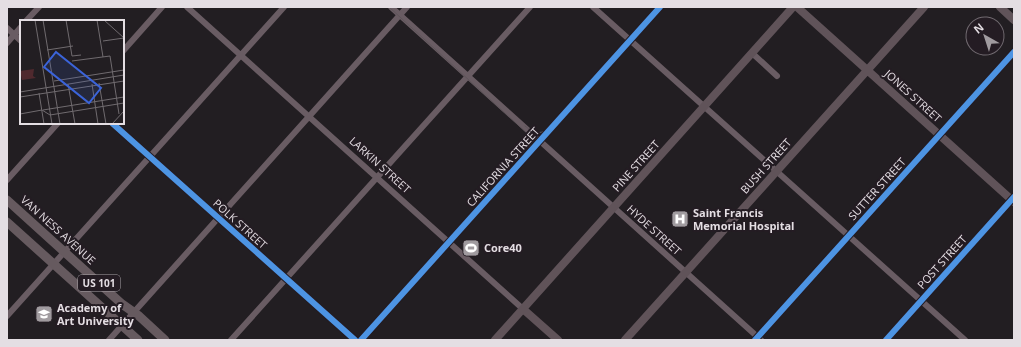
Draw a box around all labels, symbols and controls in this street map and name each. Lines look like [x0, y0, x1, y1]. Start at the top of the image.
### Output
north arrow [965, 16, 1005, 56]
text: N [970, 19, 987, 36]
inset map [20, 20, 124, 124]
street label: JONES STREET [881, 65, 945, 125]
street label: CALIFORNIA STREET [463, 124, 542, 210]
street label: LARKIN STREET [346, 133, 414, 196]
street label: BUSH STREET [737, 135, 794, 196]
street label: PINE STREET [609, 137, 663, 195]
street label: SUTTER STREET [845, 154, 909, 223]
street label: VAN NESS AVENUE [18, 192, 99, 267]
street label: POLK STREET [210, 195, 270, 252]
street label: HYDE STREET [624, 201, 685, 258]
place label: Saint Francis Memorial Hospital [693, 205, 794, 233]
hospital icon: Saint Francis Memorial Hospital [670, 209, 690, 229]
street label: POST STREET [914, 232, 970, 292]
sports icon: Core40 [461, 238, 481, 258]
place label: Core40 [484, 240, 522, 255]
road number: US 101 [78, 275, 120, 291]
place label: Academy of Art University [57, 300, 134, 328]
school or university icon: Academy of Art University [34, 304, 54, 324]

